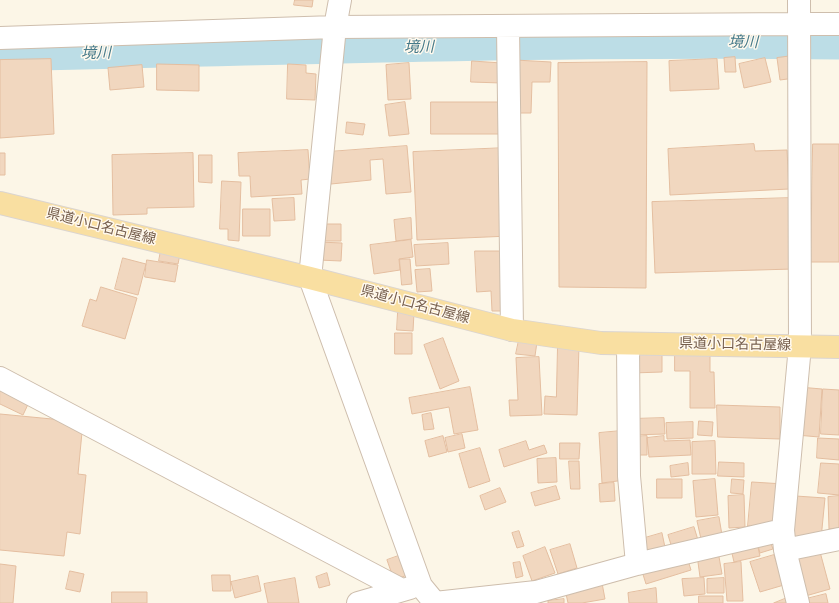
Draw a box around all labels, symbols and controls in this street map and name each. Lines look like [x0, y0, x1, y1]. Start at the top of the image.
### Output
water label: 境川 [728, 34, 758, 52]
water label: 境川 [404, 39, 434, 57]
water label: 境川 [81, 45, 111, 63]
street label: 県道小口名古屋線 [45, 205, 157, 249]
street label: 県道小口名古屋線 [359, 282, 471, 328]
street label: 県道小口名古屋線 [679, 336, 791, 354]

